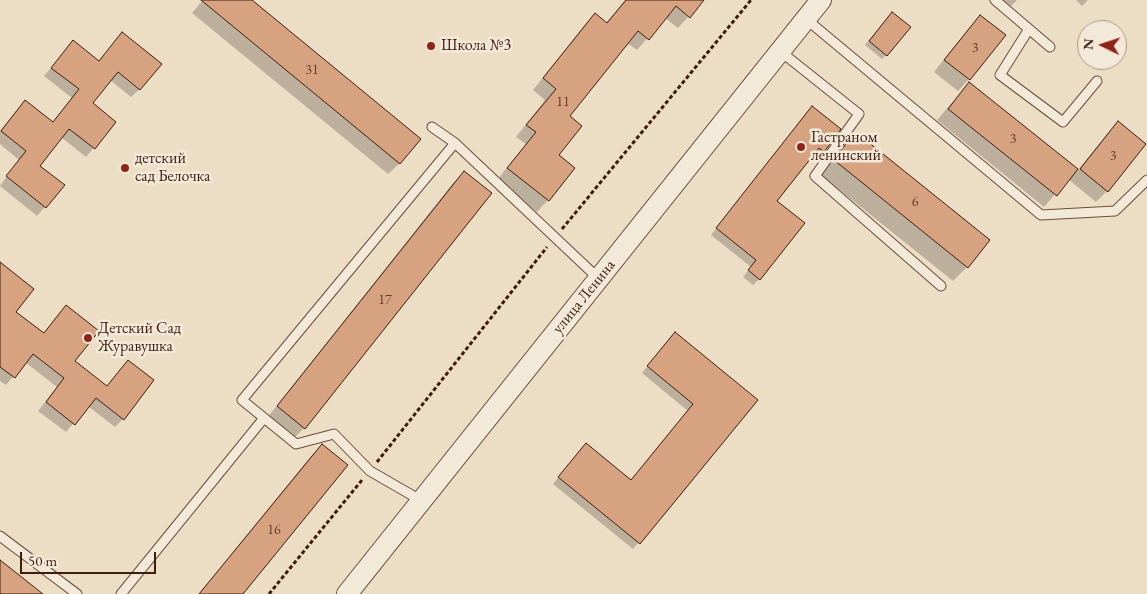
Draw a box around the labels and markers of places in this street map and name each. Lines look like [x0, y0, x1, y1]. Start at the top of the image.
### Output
place label: Школа №3 [441, 36, 511, 56]
marker: Школа №3 [425, 40, 437, 52]
place label: Гастраном ленинский [811, 128, 881, 166]
marker: Гастраном ленинский [795, 141, 807, 153]
place label: детский сад Белочка [135, 149, 210, 187]
marker: детский сад Белочка [119, 162, 131, 174]
place label: Детский Сад Журавушка [98, 319, 181, 357]
marker: Детский Сад Журавушка [82, 332, 94, 344]

